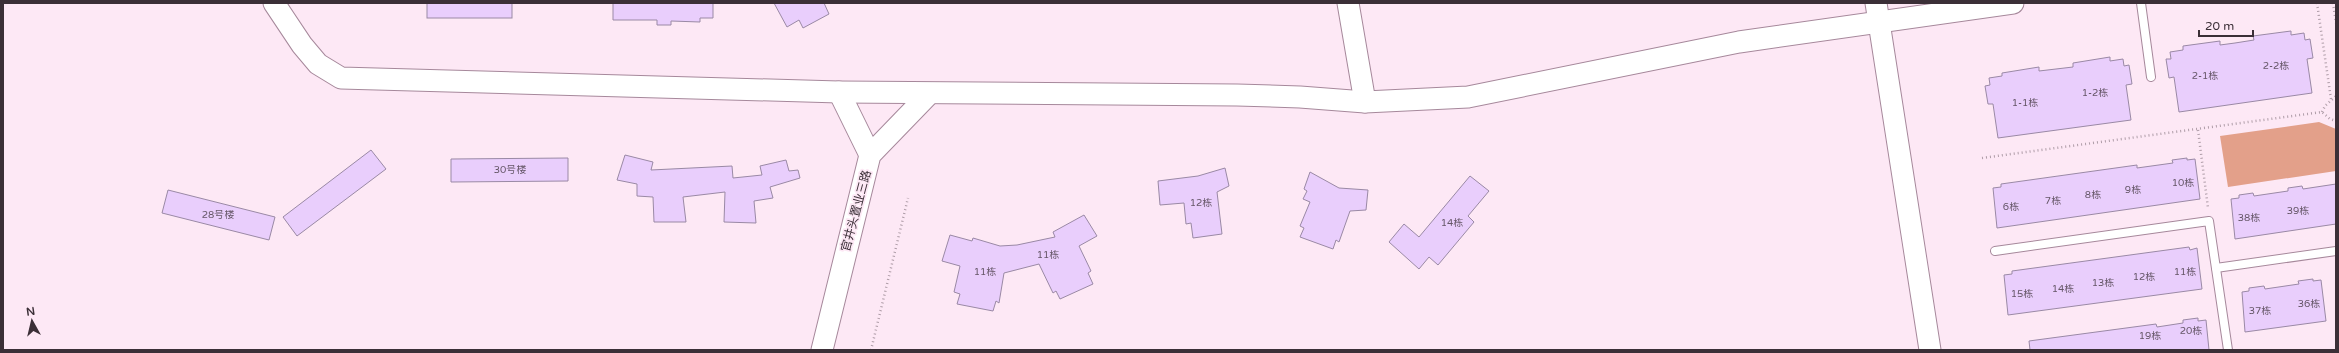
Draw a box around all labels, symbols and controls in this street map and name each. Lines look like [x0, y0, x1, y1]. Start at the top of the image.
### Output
scale bar [2199, 12, 2253, 38]
text: 20 m [2205, 19, 2234, 33]
house number: 2-2栋 [2263, 60, 2289, 72]
house number: 2-1栋 [2192, 70, 2218, 82]
house number: 1-2栋 [2082, 87, 2108, 99]
house number: 1-1栋 [2012, 97, 2038, 109]
house number: 30号楼 [494, 164, 526, 176]
street label: 官井头置业三路 [838, 169, 874, 253]
house number: 10栋 [2172, 177, 2194, 189]
house number: 9栋 [2125, 184, 2141, 196]
house number: 8栋 [2085, 189, 2101, 201]
house number: 7栋 [2045, 195, 2061, 207]
house number: 12栋 [1190, 197, 1212, 209]
house number: 6栋 [2003, 201, 2019, 213]
house number: 39栋 [2287, 205, 2309, 217]
house number: 28号楼 [202, 209, 234, 221]
house number: 38栋 [2238, 212, 2260, 224]
house number: 14栋 [1441, 217, 1463, 229]
house number: 11栋 [1037, 249, 1059, 261]
house number: 11栋 [974, 266, 996, 278]
house number: 11栋 [2174, 266, 2196, 278]
house number: 12栋 [2133, 271, 2155, 283]
house number: 13栋 [2092, 277, 2114, 289]
house number: 14栋 [2052, 283, 2074, 295]
house number: 15栋 [2011, 288, 2033, 300]
house number: 36栋 [2298, 298, 2320, 310]
north arrow [12, 301, 52, 341]
text: N [25, 305, 36, 319]
house number: 37栋 [2249, 305, 2271, 317]
house number: 20栋 [2180, 325, 2202, 337]
house number: 19栋 [2139, 330, 2161, 342]

